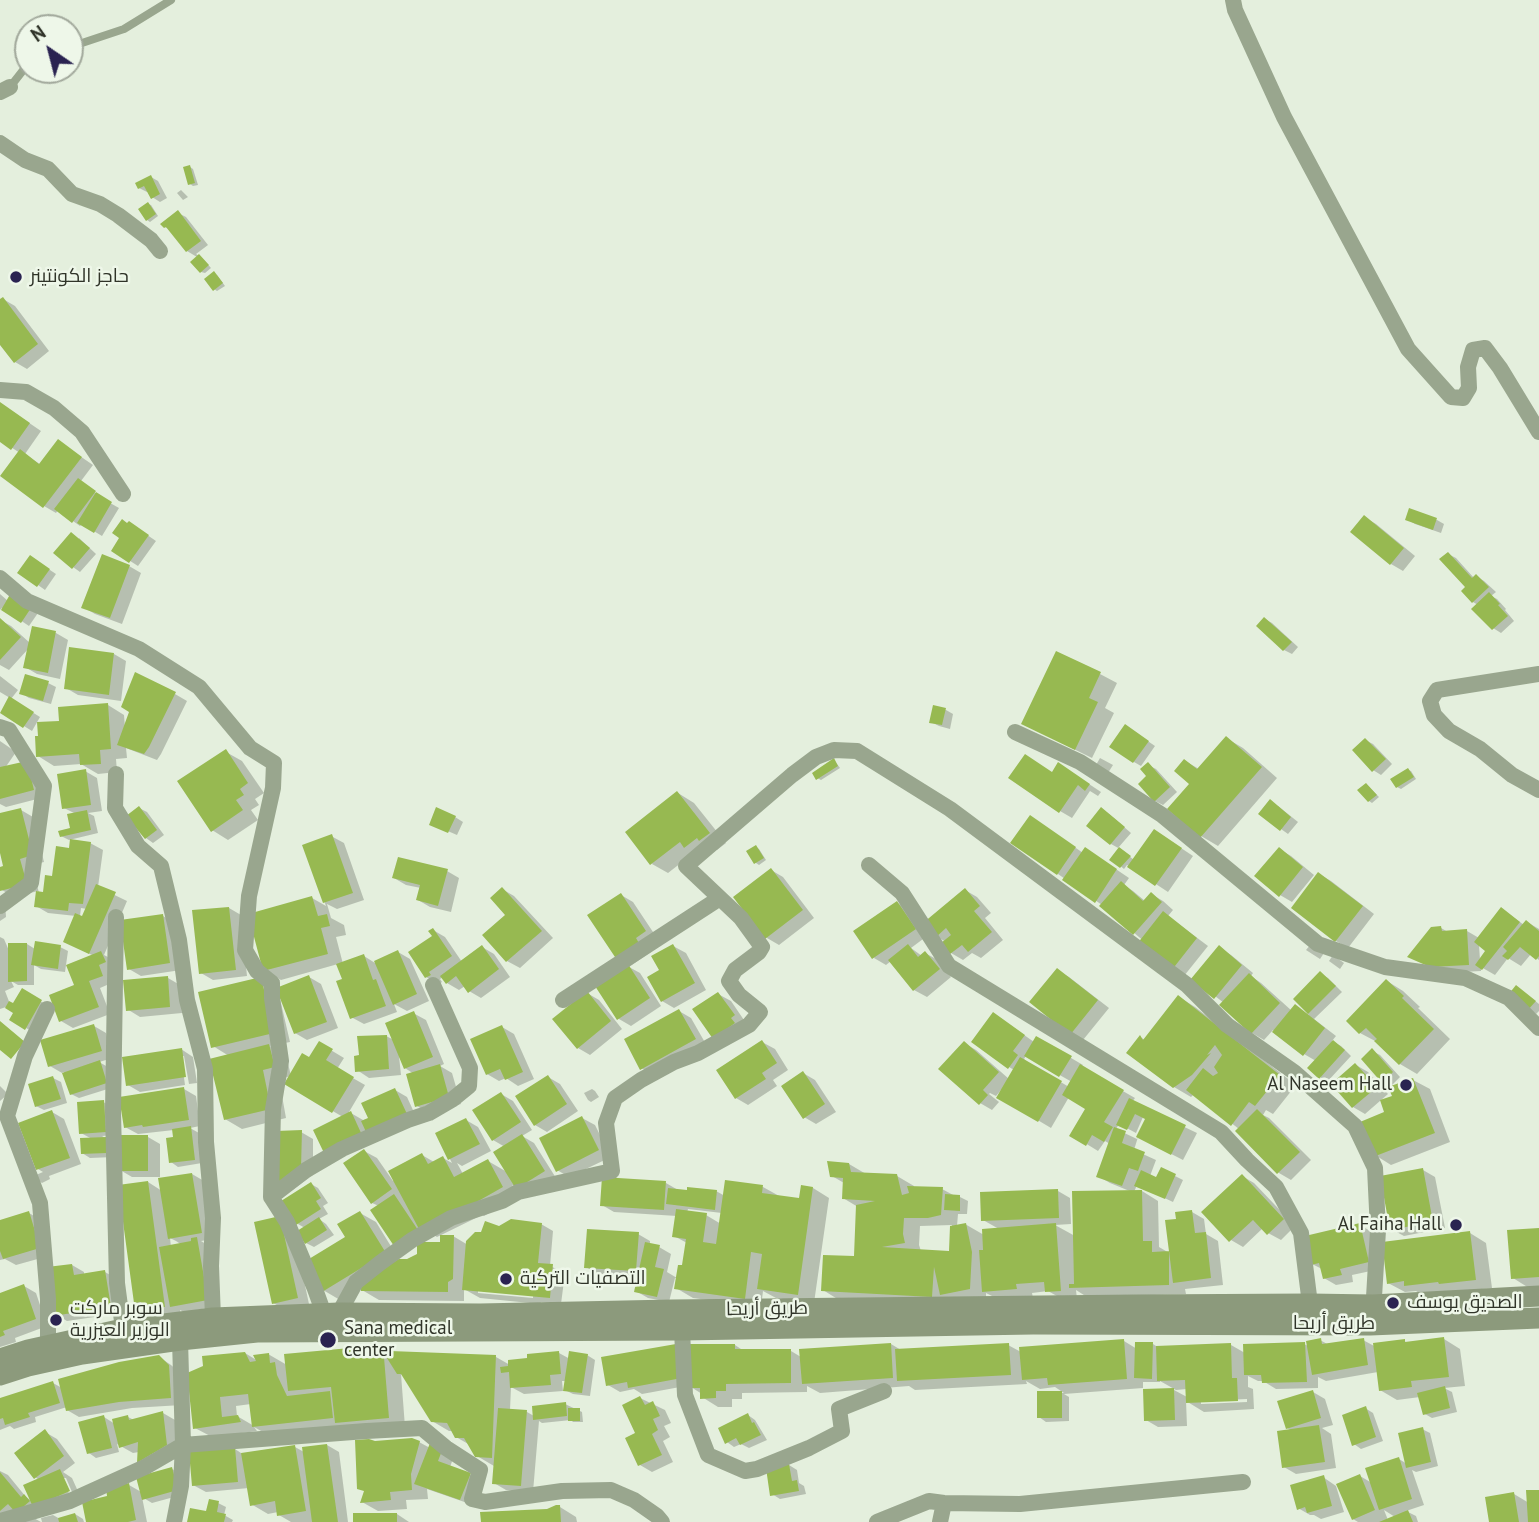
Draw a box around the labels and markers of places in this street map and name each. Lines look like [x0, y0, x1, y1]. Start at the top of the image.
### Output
place label: حاجز الكونتينر [30, 266, 129, 288]
marker: حاجز الكونتينر [8, 269, 24, 285]
place label: Al Naseem Hall [1267, 1074, 1392, 1096]
marker: Al Naseem Hall [1398, 1077, 1414, 1093]
place label: Al Faiha Hall [1338, 1214, 1442, 1236]
marker: Al Faiha Hall [1448, 1217, 1464, 1233]
place label: التصفيات التركية [520, 1268, 646, 1290]
marker: التصفيات التركية [498, 1271, 514, 1287]
place label: الصديق يوسف [1407, 1292, 1523, 1314]
marker: الصديق يوسف [1385, 1295, 1401, 1311]
place label: سوبر ماركت الوزير العيزرية [70, 1298, 170, 1342]
marker: سوبر ماركت الوزير العيزرية [48, 1312, 64, 1328]
place label: Sana medical center [344, 1318, 452, 1362]
marker: Sana medical center [318, 1330, 338, 1350]

